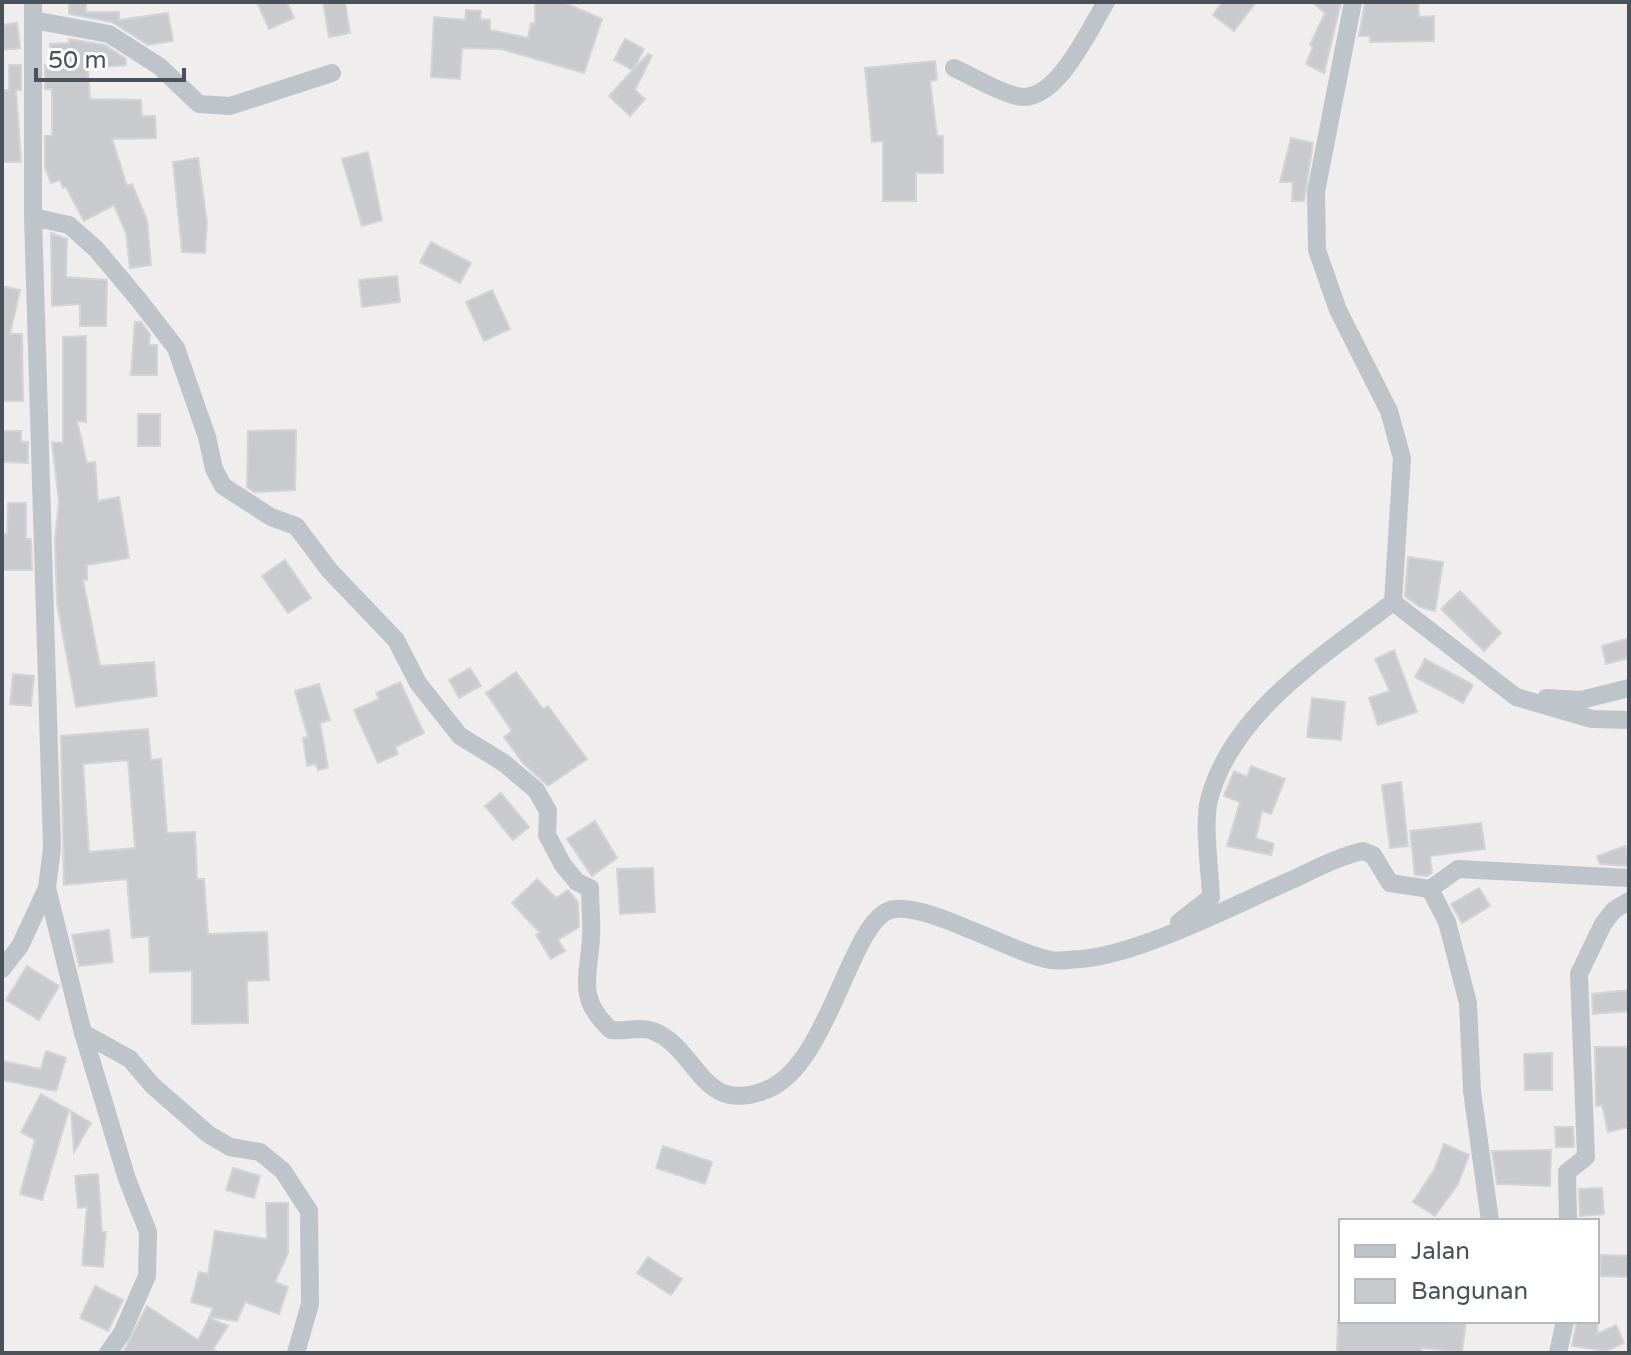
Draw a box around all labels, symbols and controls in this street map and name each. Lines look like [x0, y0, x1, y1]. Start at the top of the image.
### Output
scale bar [36, 32, 184, 82]
text: 50 m [48, 46, 106, 75]
legend [1339, 1219, 1599, 1323]
text: Jalan [1411, 1237, 1470, 1266]
text: Bangunan [1411, 1277, 1528, 1306]

